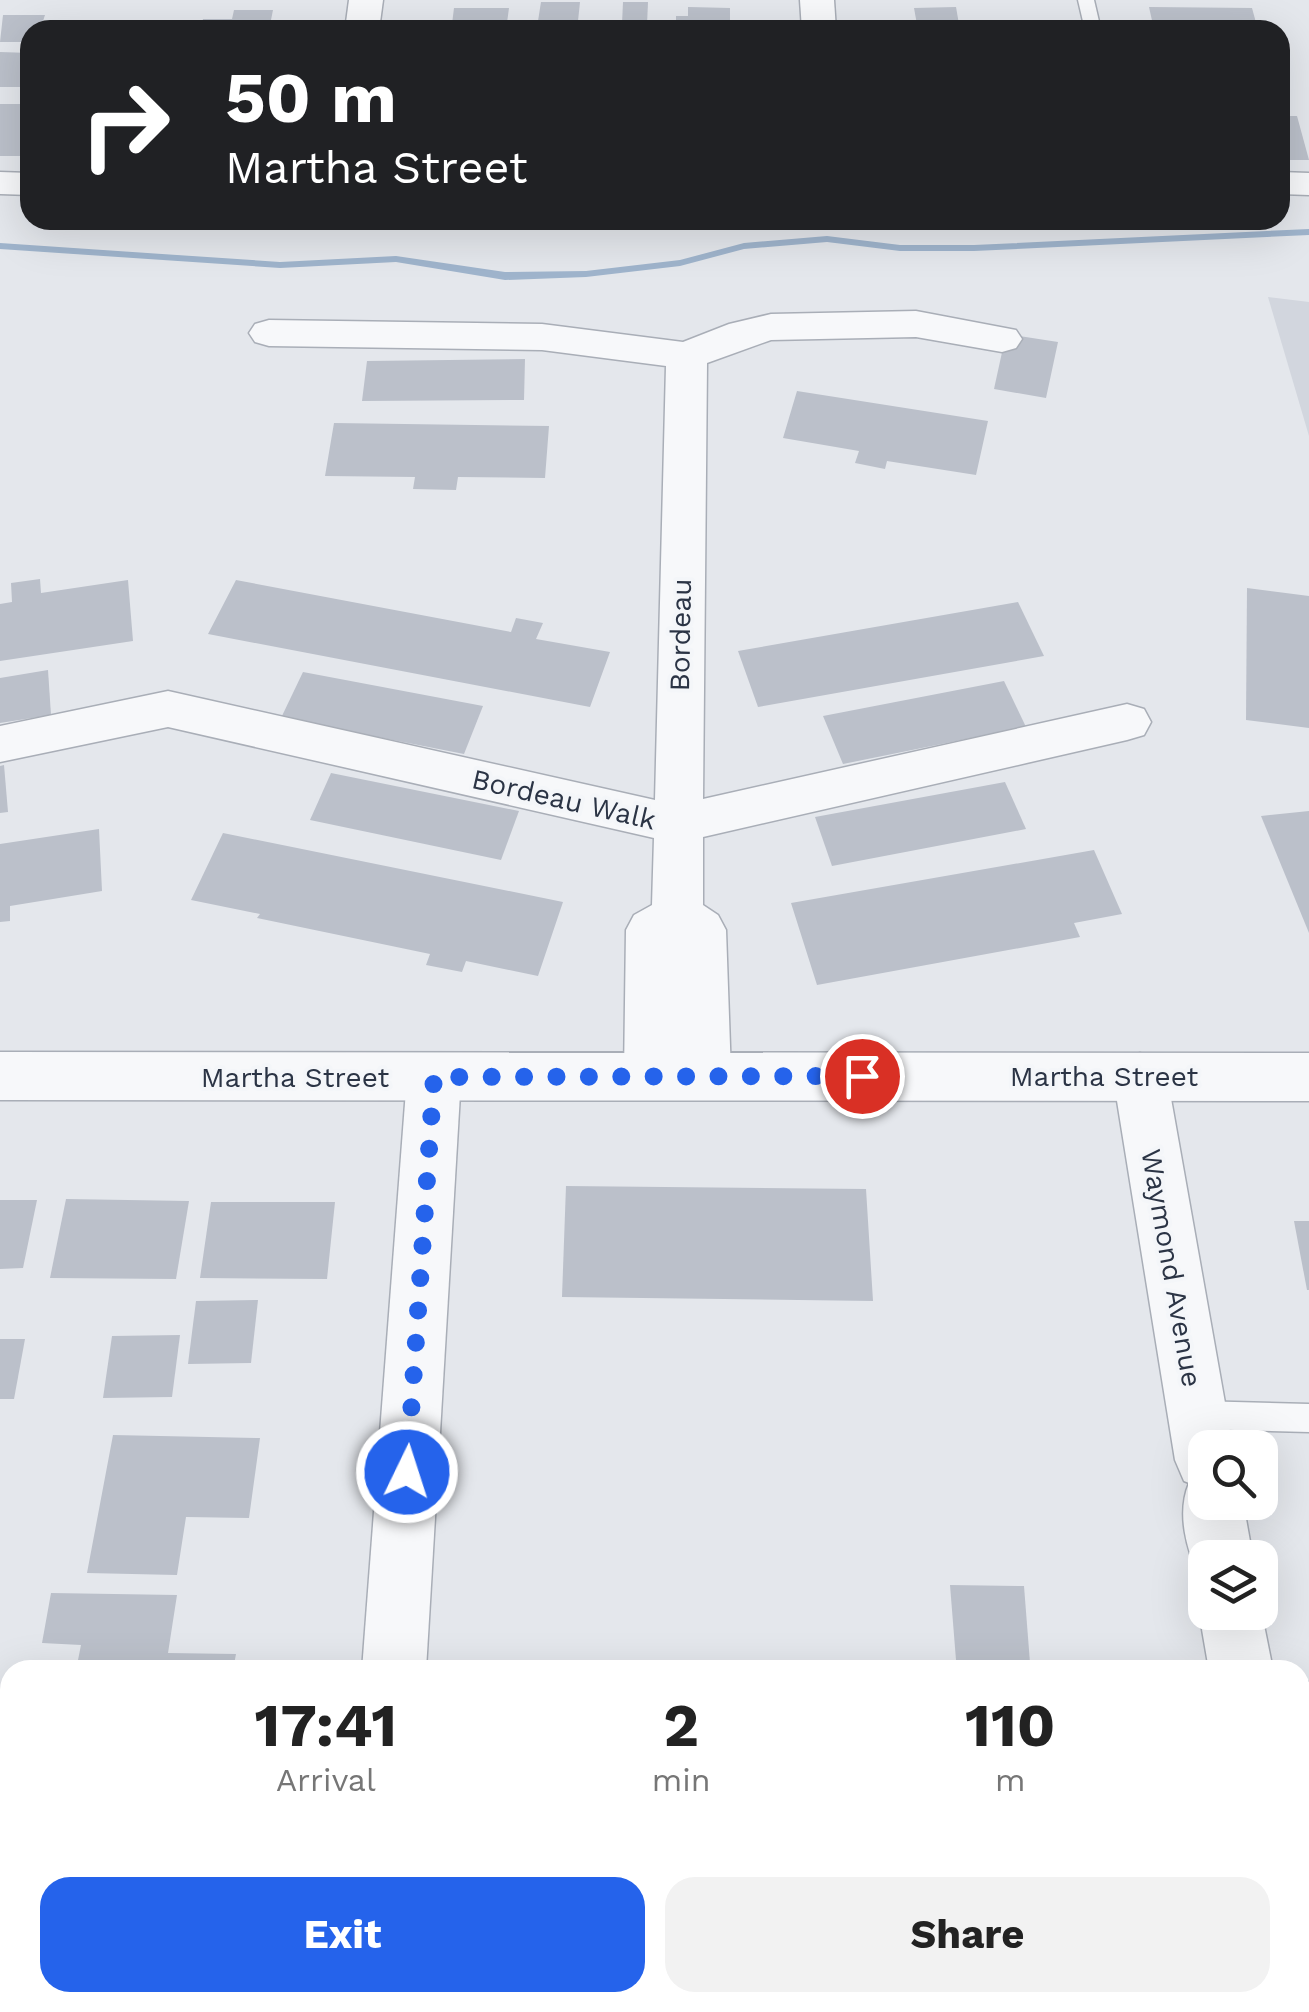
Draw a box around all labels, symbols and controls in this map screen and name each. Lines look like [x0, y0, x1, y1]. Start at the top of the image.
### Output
text: 50 m [225, 57, 397, 139]
icon: right [60, 60, 190, 190]
text: Martha Street [225, 141, 528, 194]
street label: Bordeau [663, 578, 698, 692]
street label: Bordeau Walk [469, 762, 659, 837]
pin [820, 1034, 905, 1119]
icon: arrive [835, 1049, 890, 1104]
street label: Martha Street [1010, 1060, 1198, 1093]
street label: Martha Street [201, 1061, 389, 1094]
street label: Waymond Avenue [1134, 1146, 1209, 1390]
position arrow [355, 1420, 459, 1524]
map controls [1188, 1430, 1278, 1630]
button: search [1188, 1430, 1278, 1520]
button: layers [1188, 1540, 1278, 1630]
text: 17:41 [255, 1690, 397, 1761]
text: 2 [663, 1690, 699, 1761]
text: 110 [965, 1690, 1055, 1761]
text: Arrival [276, 1761, 376, 1799]
text: min [652, 1761, 711, 1799]
text: m [995, 1761, 1026, 1799]
button: Exit [40, 1877, 645, 1992]
button: Share [665, 1877, 1270, 1992]

